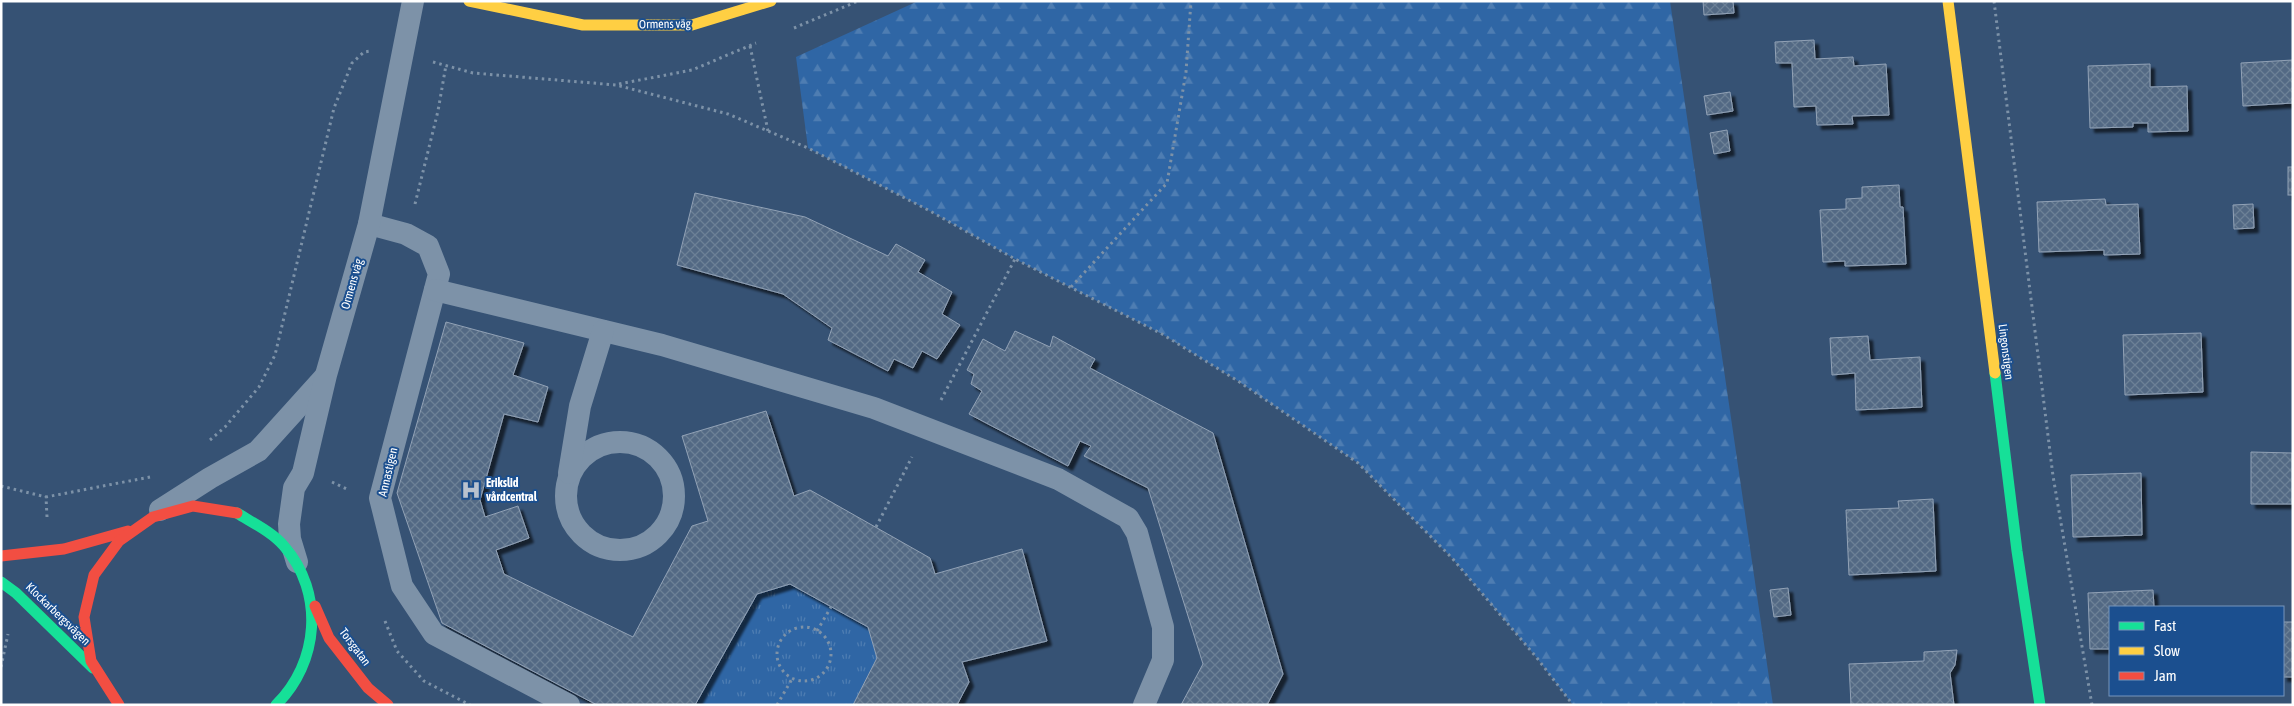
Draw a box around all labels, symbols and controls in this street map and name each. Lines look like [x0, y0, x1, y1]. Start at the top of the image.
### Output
street label: Ormens väg [639, 17, 692, 31]
street label: Ormens väg [338, 256, 366, 311]
street label: Lingonstigen [1996, 323, 2016, 381]
street label: Annastigen [376, 446, 400, 498]
place label: Erikslid vårdcentral [486, 476, 538, 504]
hospital icon: Erikslid vårdcentral [460, 479, 482, 501]
street label: Klockarbergsvägen [23, 580, 93, 648]
legend [2109, 606, 2284, 696]
text: Fast [2154, 617, 2176, 634]
street label: Torsgatan [336, 625, 374, 669]
text: Slow [2154, 642, 2180, 659]
text: Jam [2154, 667, 2177, 684]

